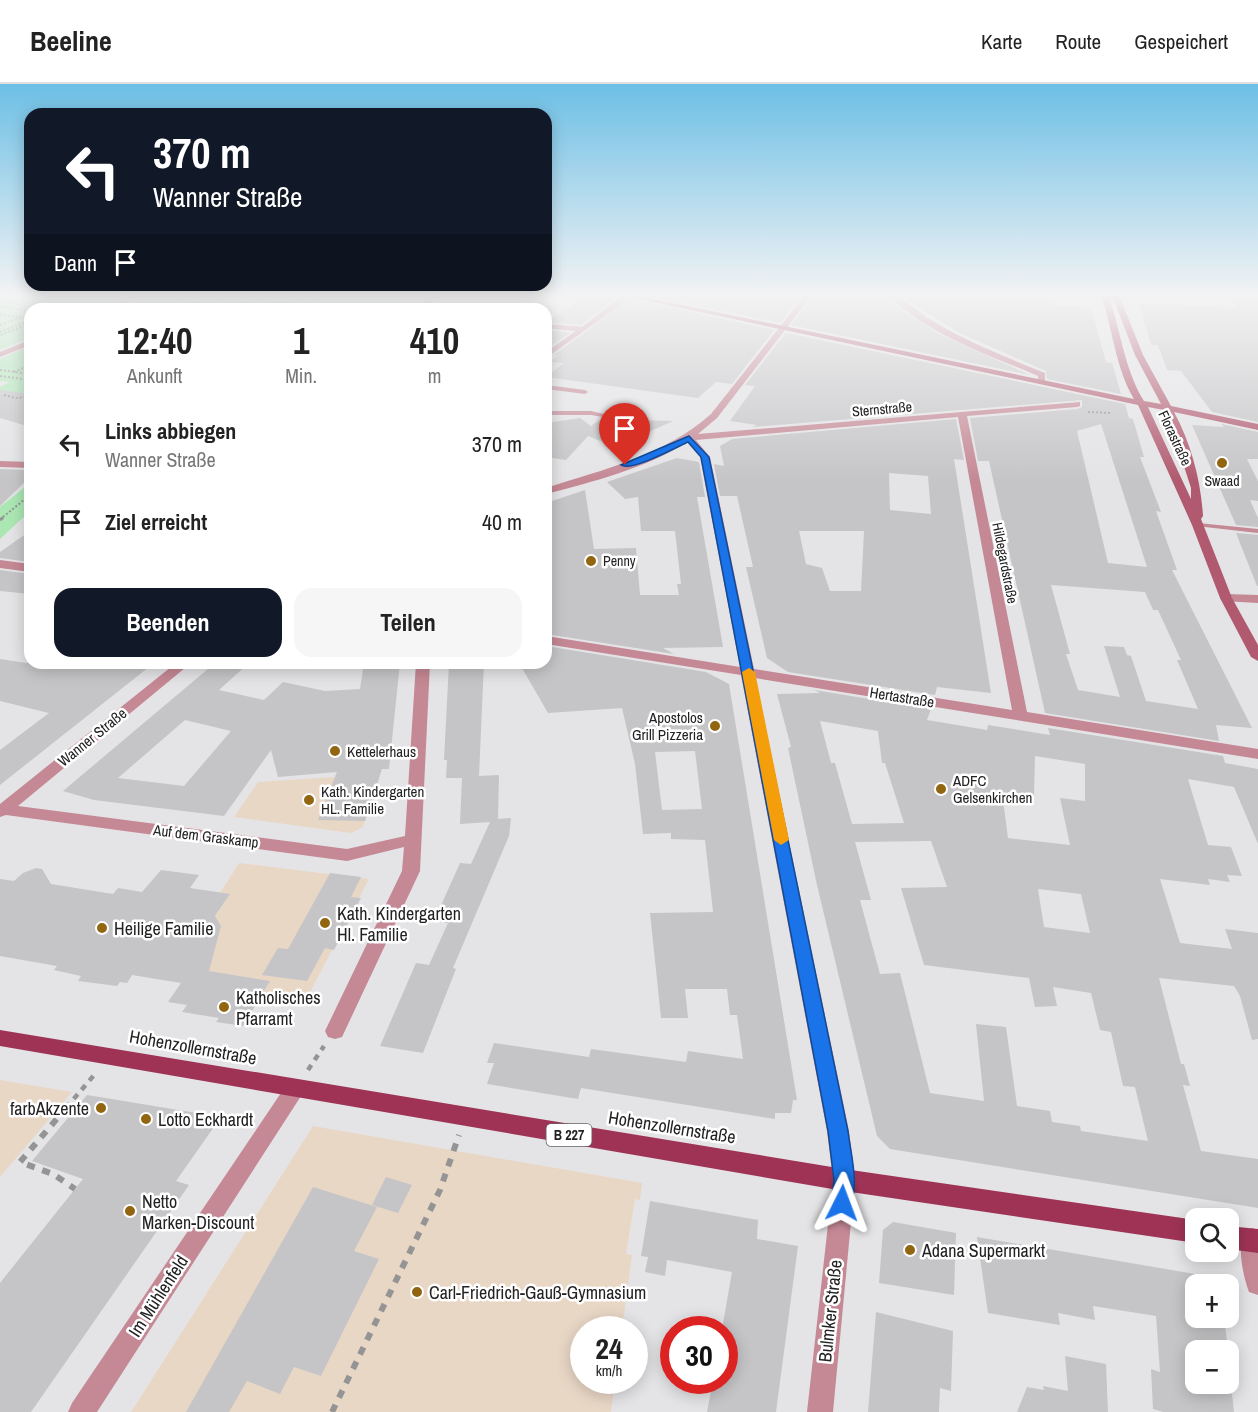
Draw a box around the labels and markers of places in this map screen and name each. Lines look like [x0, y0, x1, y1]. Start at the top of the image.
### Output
pin [599, 403, 650, 465]
marker: Swaad [1215, 456, 1229, 470]
place label: Swaad [1204, 472, 1240, 490]
place label: Penny [603, 552, 636, 570]
marker: Penny [584, 554, 598, 568]
place label: Apostolos Grill Pizzeria [632, 707, 703, 745]
marker: Apostolos Grill Pizzeria [708, 719, 722, 733]
place label: Kettelerhaus [347, 741, 416, 762]
marker: Kettelerhaus [328, 744, 342, 758]
place label: ADFC Gelsenkirchen [952, 770, 1032, 808]
place label: Kath. Kindergarten HL. Familie [321, 781, 424, 819]
marker: ADFC Gelsenkirchen [934, 782, 948, 796]
marker: Kath. Kindergarten HL. Familie [302, 793, 316, 807]
place label: Kath. Kindergarten Hl. Familie [337, 901, 461, 947]
place label: Heilige Familie [114, 916, 213, 941]
marker: Kath. Kindergarten Hl. Familie [318, 916, 332, 930]
marker: Heilige Familie [95, 921, 109, 935]
place label: Katholisches Pfarramt [236, 985, 321, 1031]
marker: Katholisches Pfarramt [217, 1000, 231, 1014]
place label: farbAkzente [10, 1096, 89, 1121]
marker: farbAkzente [94, 1101, 108, 1115]
place label: Lotto Eckhardt [158, 1107, 253, 1132]
marker: Lotto Eckhardt [139, 1112, 153, 1126]
place label: Netto Marken-Discount [142, 1189, 254, 1235]
marker: Netto Marken-Discount [123, 1204, 137, 1218]
place label: Adana Supermarkt [921, 1238, 1045, 1263]
marker: Adana Supermarkt [903, 1243, 917, 1257]
place label: Carl-Friedrich-Gauß-Gymnasium [429, 1280, 646, 1305]
marker: Carl-Friedrich-Gauß-Gymnasium [410, 1285, 424, 1299]

